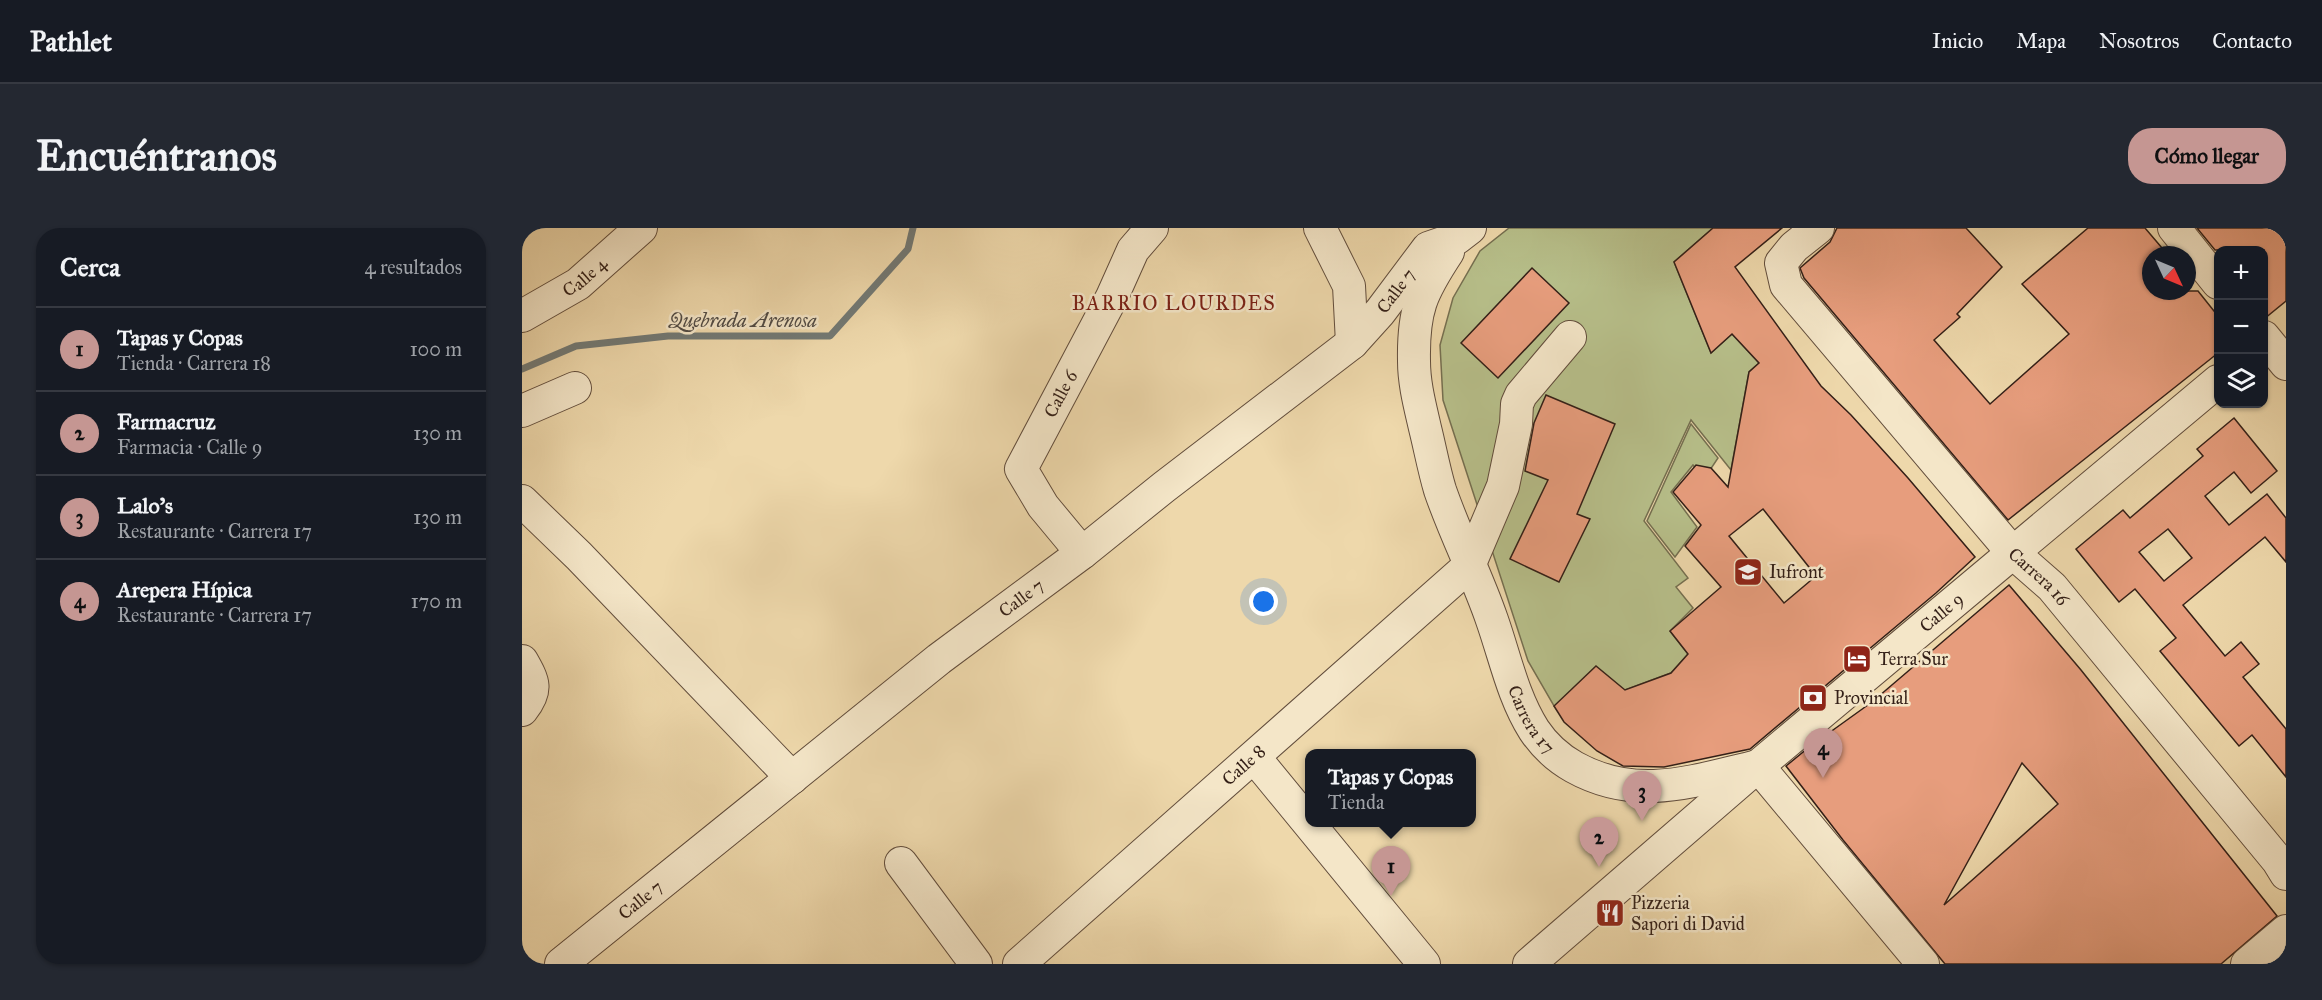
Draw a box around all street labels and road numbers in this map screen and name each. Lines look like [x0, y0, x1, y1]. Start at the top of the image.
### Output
street label: Calle 4 [559, 252, 612, 301]
street label: Calle 7 [1372, 264, 1420, 318]
street label: Calle 6 [1039, 366, 1083, 421]
street label: Carrera 16 [2004, 543, 2074, 611]
street label: Calle 7 [994, 574, 1048, 622]
street label: Calle 9 [1915, 588, 1968, 637]
street label: Carrera 17 [1503, 682, 1559, 758]
street label: Calle 8 [1217, 740, 1270, 790]
street label: Calle 7 [614, 876, 667, 924]

